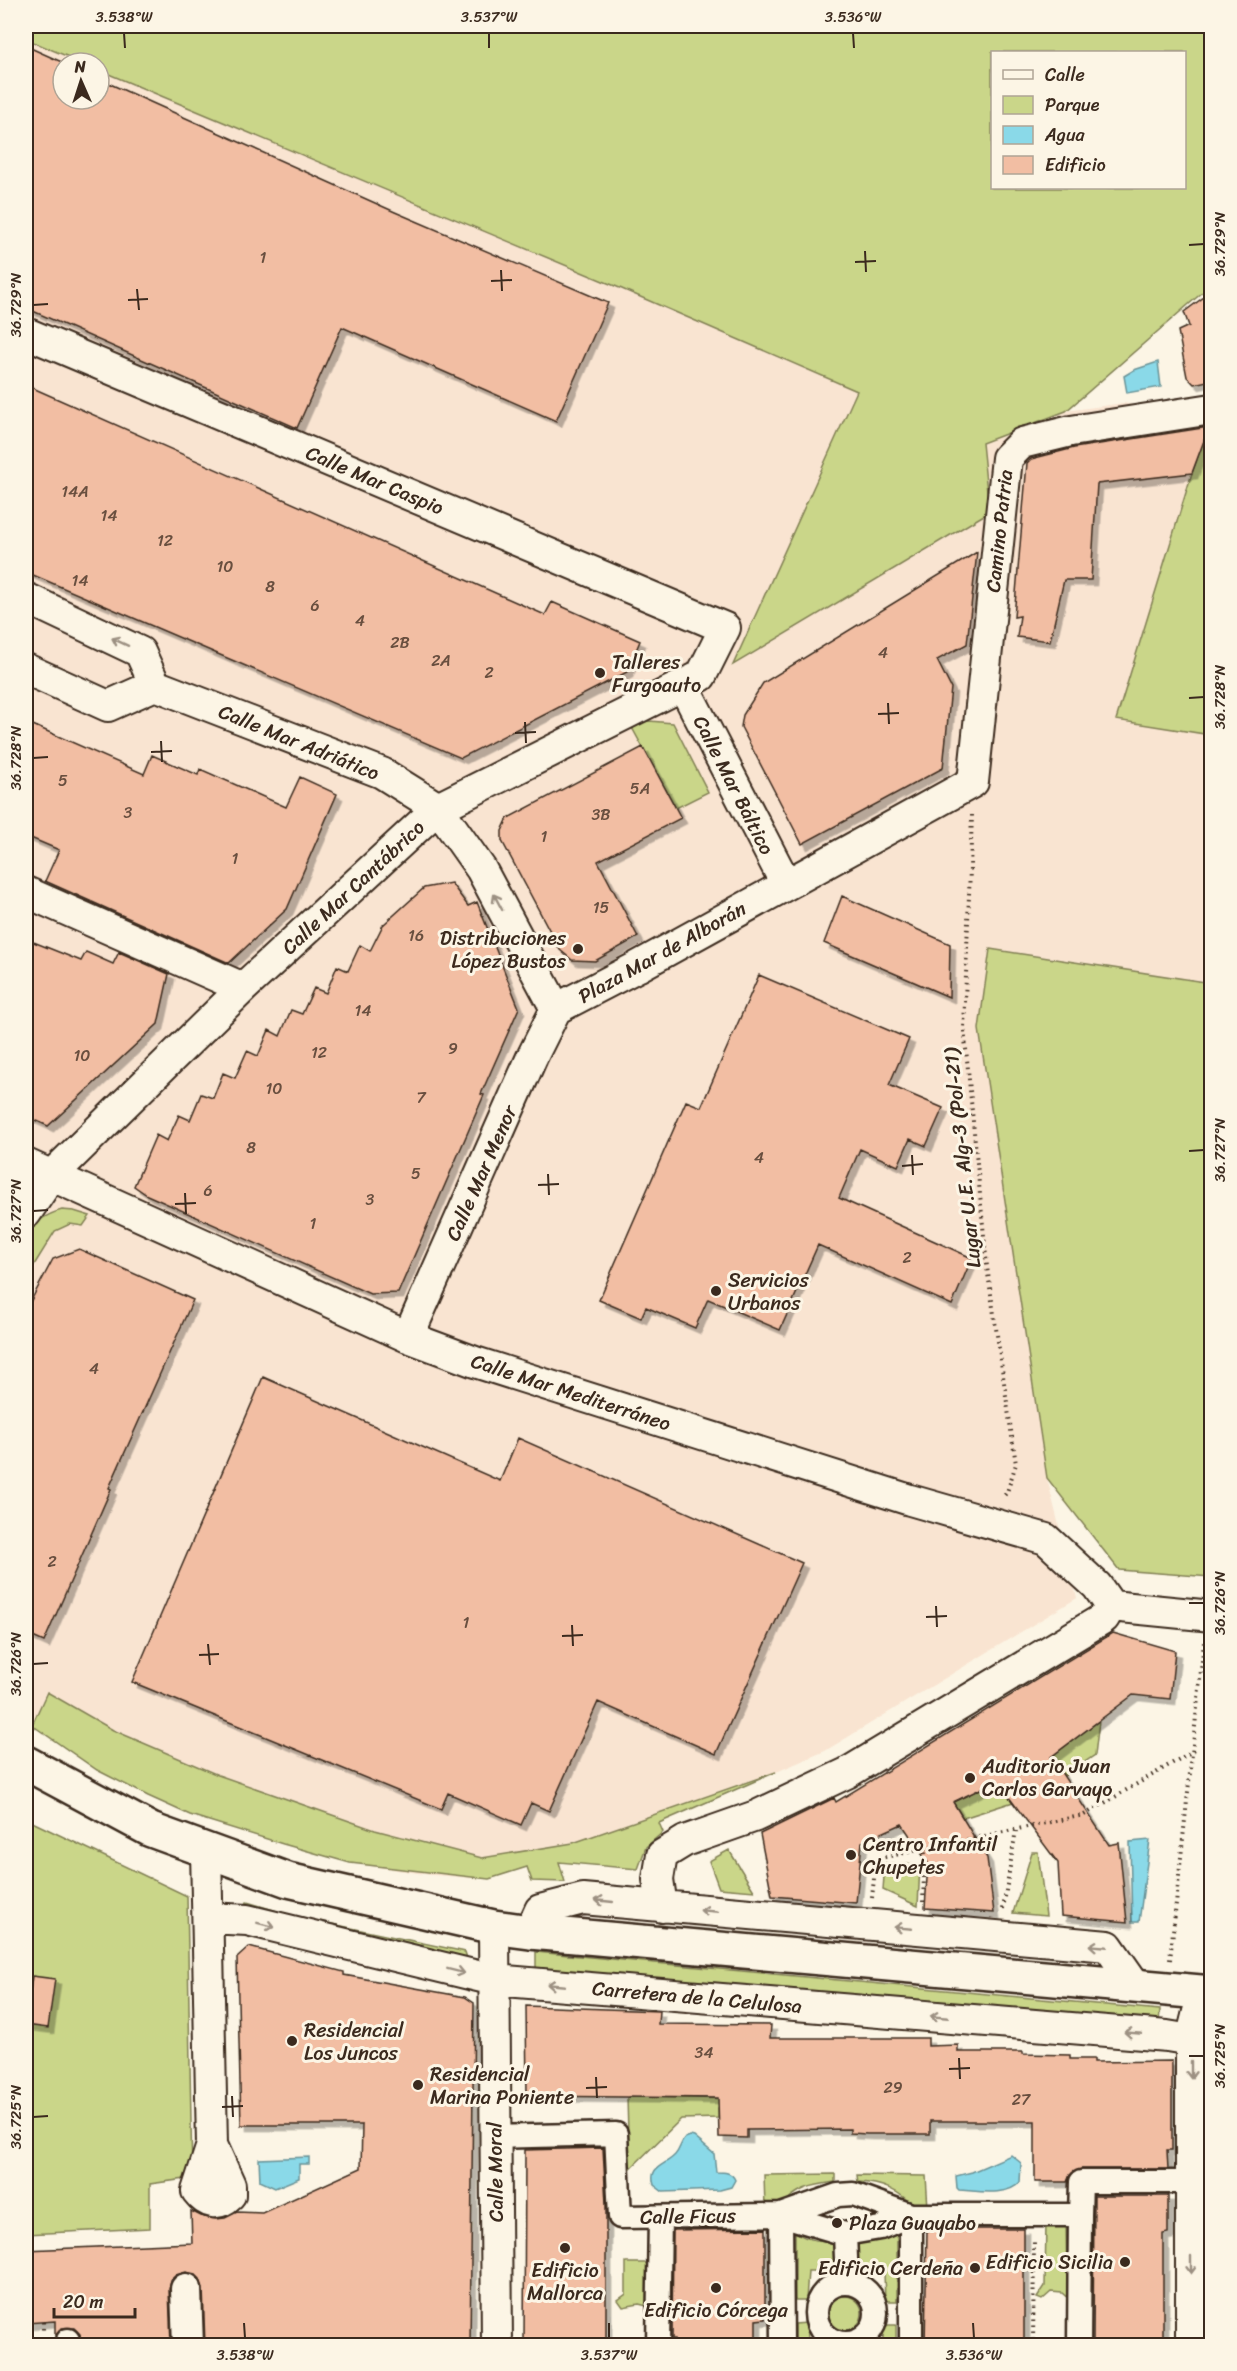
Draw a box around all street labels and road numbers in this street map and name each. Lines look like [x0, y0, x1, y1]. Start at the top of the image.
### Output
street label: Calle Mar Caspio [300, 436, 449, 525]
street label: Camino Patria [976, 468, 1023, 594]
street label: Calle Mar Adriático [213, 694, 385, 791]
street label: Calle Mar Báltico [683, 709, 784, 861]
street label: Calle Mar Cantábrico [273, 811, 433, 964]
street label: Plaza Mar de Alborán [572, 891, 753, 1013]
street label: Lugar U.E. Alg-3 (Pol-21) [933, 1045, 991, 1270]
street label: Calle Mar Menor [436, 1098, 528, 1247]
street label: Calle Mar Mediterráneo [466, 1344, 675, 1441]
street label: Carretera de la Celulosa [591, 1971, 803, 2024]
street label: Calle Moral [477, 2120, 514, 2222]
street label: Calle Ficus [640, 2198, 737, 2235]

